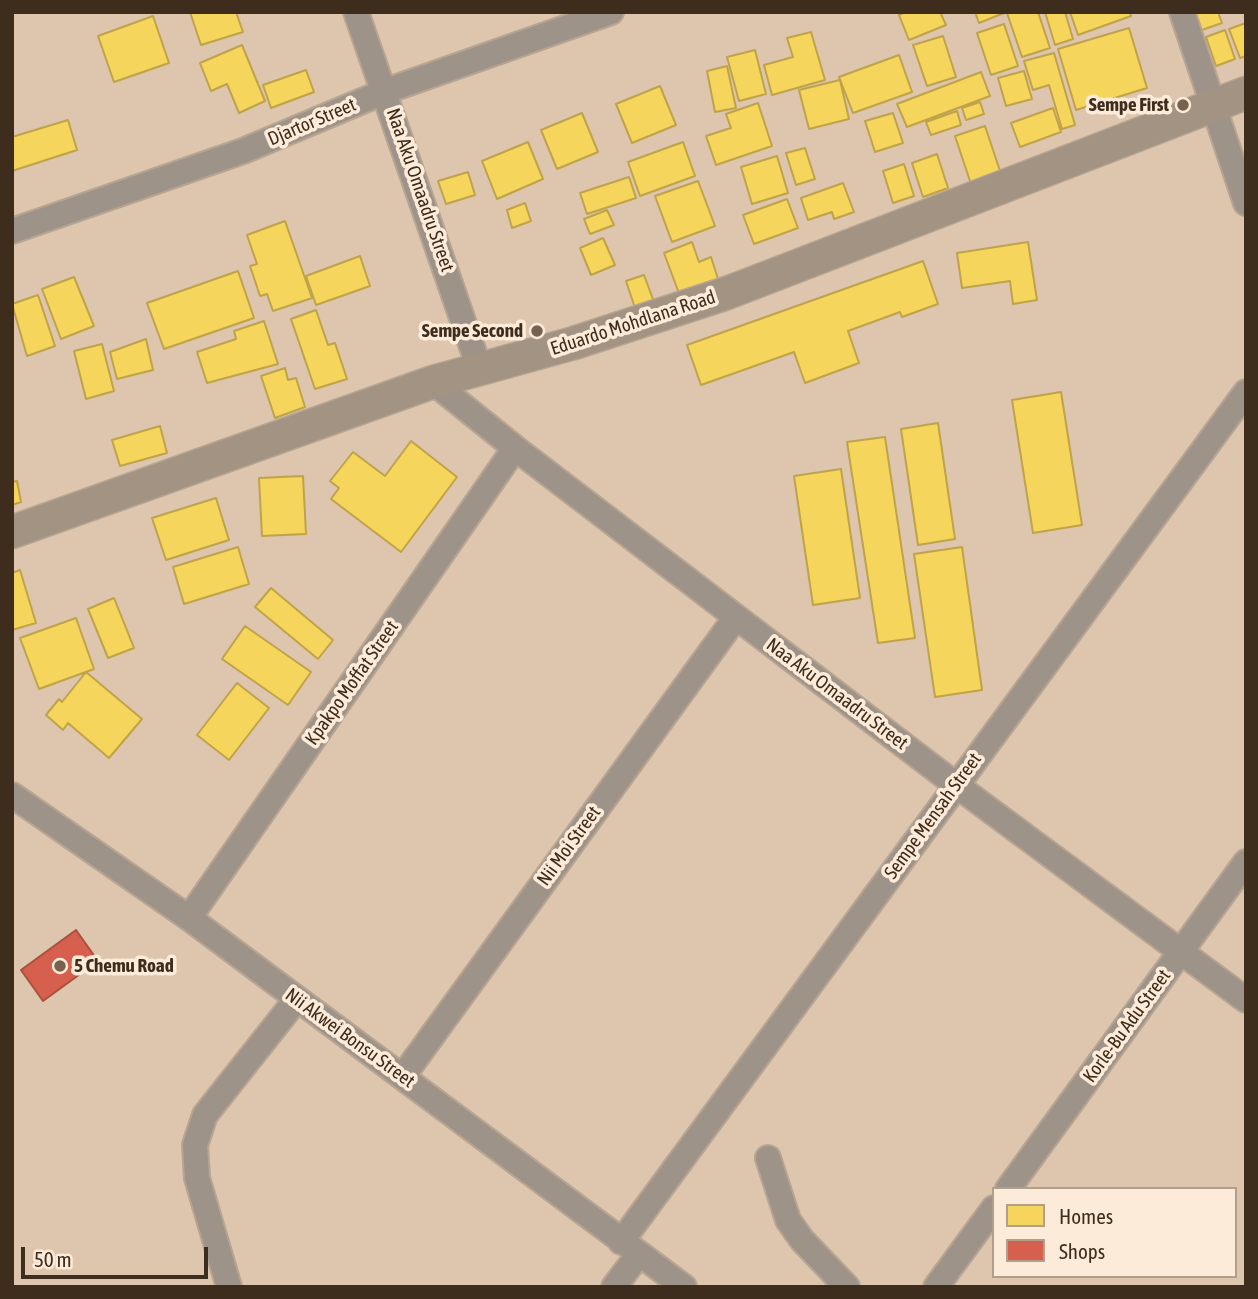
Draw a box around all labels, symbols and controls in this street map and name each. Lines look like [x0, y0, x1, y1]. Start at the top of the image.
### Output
street label: Djartor Street [265, 93, 359, 151]
place label: Sempe First [1089, 94, 1169, 116]
marker: Sempe First [1175, 97, 1191, 113]
street label: Naa Aku Omaadru Street [381, 105, 459, 275]
street label: Eduardo Mohdlana Road [548, 286, 718, 360]
place label: Sempe Second [422, 320, 523, 342]
marker: Sempe Second [529, 323, 545, 339]
street label: Kpakpo Moffat Street [301, 616, 403, 750]
street label: Naa Aku Omaadru Street [762, 633, 912, 755]
street label: Sempe Mensah Street [880, 749, 986, 883]
street label: Nii Moi Street [532, 802, 606, 890]
place label: 5 Chemu Road [74, 955, 174, 977]
marker: 5 Chemu Road [52, 958, 68, 974]
street label: Korle-Bu Adu Street [1078, 965, 1176, 1087]
street label: Nii Akwei Bonsu Street [281, 983, 419, 1093]
legend [992, 1187, 1237, 1278]
text: Homes [1059, 1204, 1113, 1228]
scale bar [24, 1232, 212, 1276]
text: Shops [1059, 1239, 1105, 1263]
text: 50 m [34, 1247, 72, 1271]

